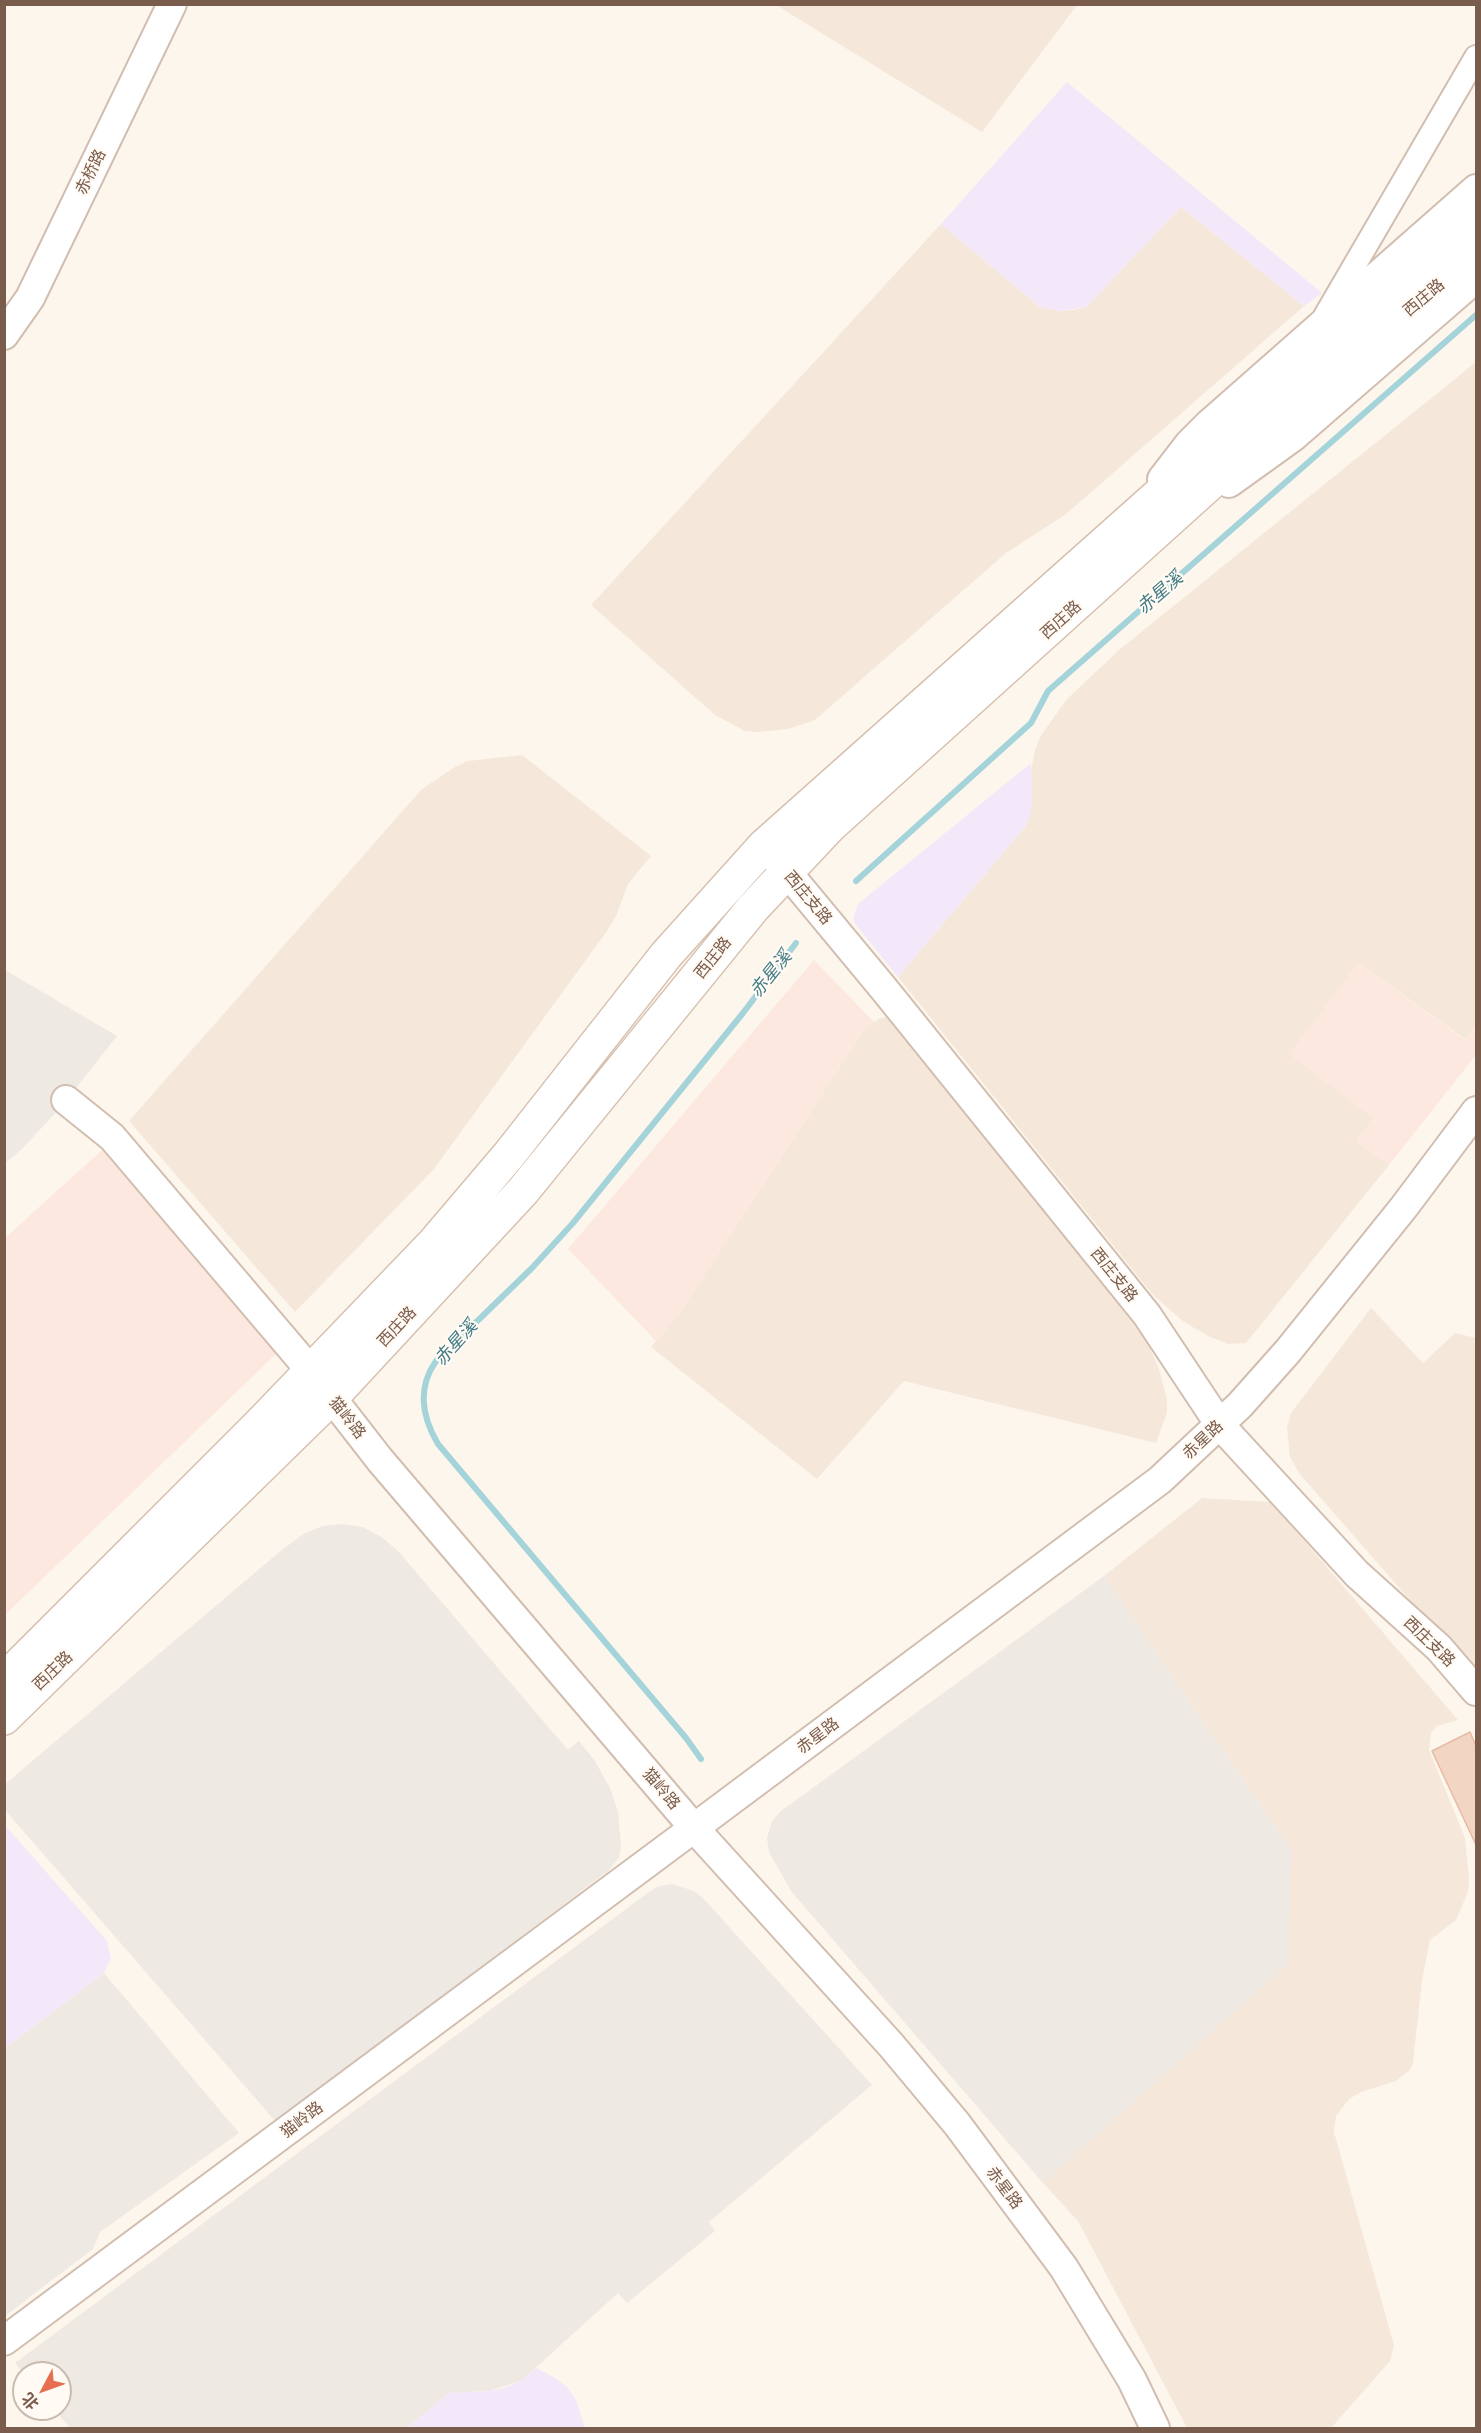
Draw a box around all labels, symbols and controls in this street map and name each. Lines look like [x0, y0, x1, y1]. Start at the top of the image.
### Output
street label: 赤桥路 [72, 146, 110, 198]
street label: 西庄路 [1399, 275, 1449, 321]
water label: 赤星溪 [1133, 567, 1187, 619]
street label: 西庄路 [1037, 597, 1085, 643]
street label: 西庄支路 [780, 867, 836, 929]
street label: 西庄路 [690, 933, 736, 983]
water label: 赤星溪 [746, 946, 796, 1002]
street label: 西庄支路 [1086, 1244, 1142, 1306]
street label: 西庄路 [374, 1303, 420, 1351]
water label: 赤星溪 [430, 1316, 482, 1370]
street label: 猫岭路 [325, 1393, 369, 1443]
street label: 赤星路 [1179, 1417, 1227, 1463]
street label: 西庄支路 [1399, 1613, 1459, 1671]
street label: 西庄路 [29, 1647, 77, 1695]
street label: 赤星路 [793, 1714, 843, 1758]
street label: 猫岭路 [638, 1764, 684, 1814]
street label: 猫岭路 [277, 2098, 327, 2142]
street label: 赤星路 [982, 2163, 1026, 2213]
north arrow [12, 2361, 72, 2421]
text: 北 [17, 2389, 43, 2414]

